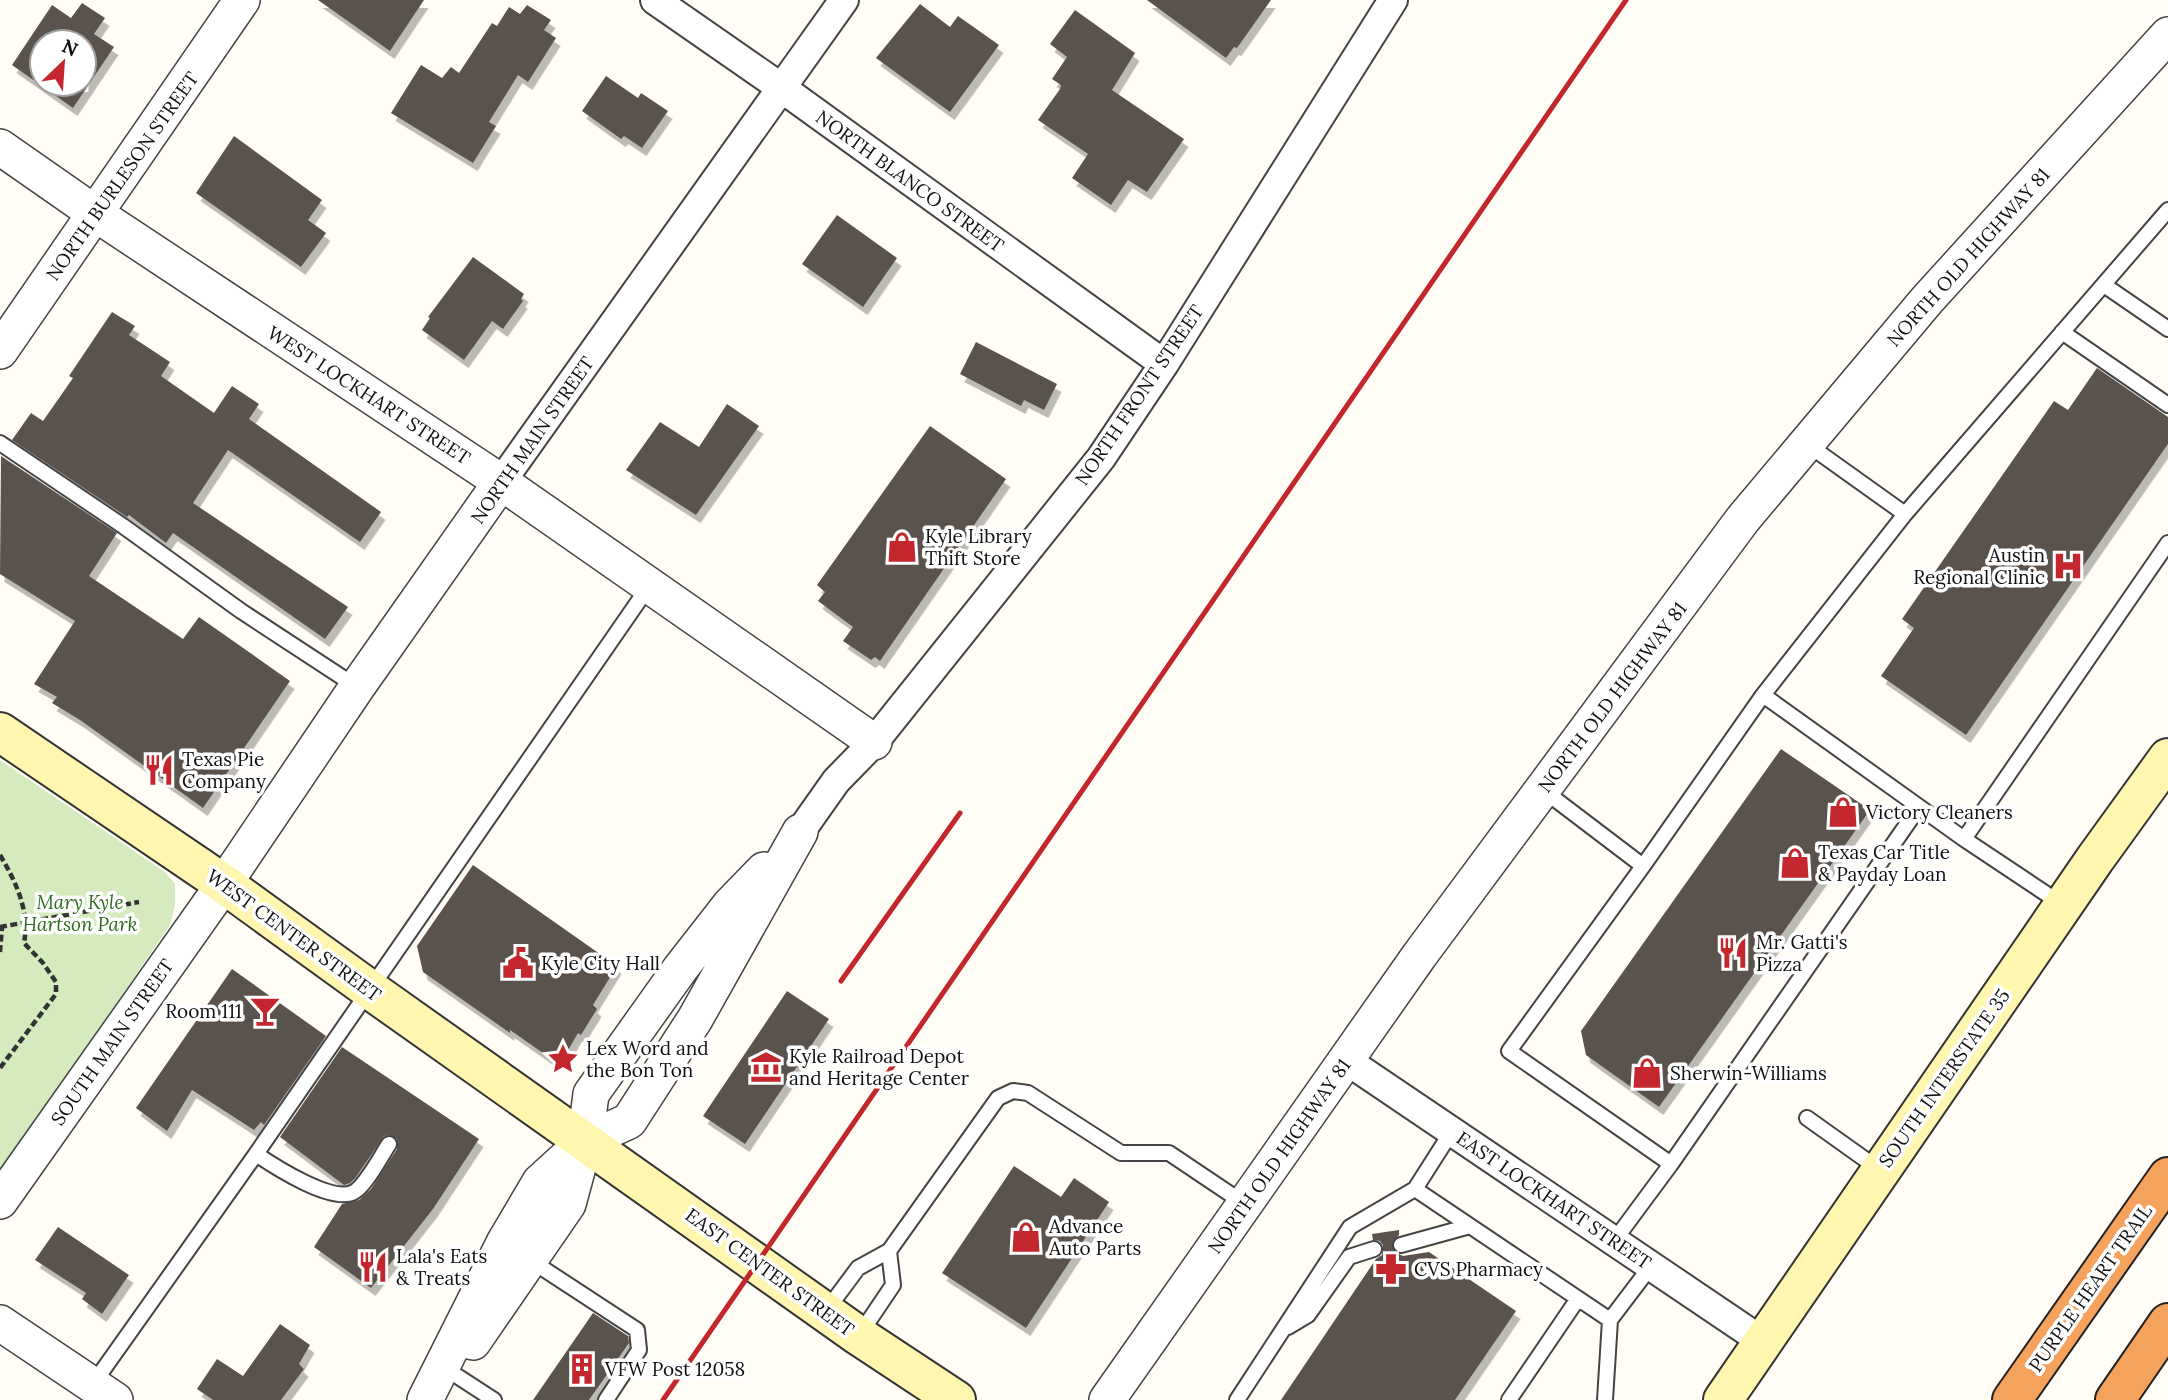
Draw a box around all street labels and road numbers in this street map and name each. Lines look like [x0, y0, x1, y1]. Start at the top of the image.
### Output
street label: NORTH BURLESON STREET [41, 67, 203, 285]
street label: NORTH BLANCO STREET [811, 105, 1009, 257]
street label: NORTH OLD HIGHWAY 81 [1881, 163, 2055, 351]
street label: NORTH FRONT STREET [1070, 300, 1208, 490]
street label: WEST LOCKHART STREET [263, 320, 475, 470]
street label: NORTH MAIN STREET [465, 352, 599, 528]
street label: NORTH OLD HIGHWAY 81 [1532, 597, 1692, 797]
street label: WEST CENTER STREET [202, 864, 386, 1006]
street label: SOUTH MAIN STREET [45, 954, 179, 1130]
street label: SOUTH INTERSTATE 35 [1873, 984, 2015, 1172]
street label: NORTH OLD HIGHWAY 81 [1202, 1054, 1356, 1258]
street label: EAST LOCKHART STREET [1452, 1126, 1656, 1274]
street label: PURPLE HEART TRAIL [2023, 1200, 2157, 1376]
street label: EAST CENTER STREET [681, 1203, 859, 1341]

